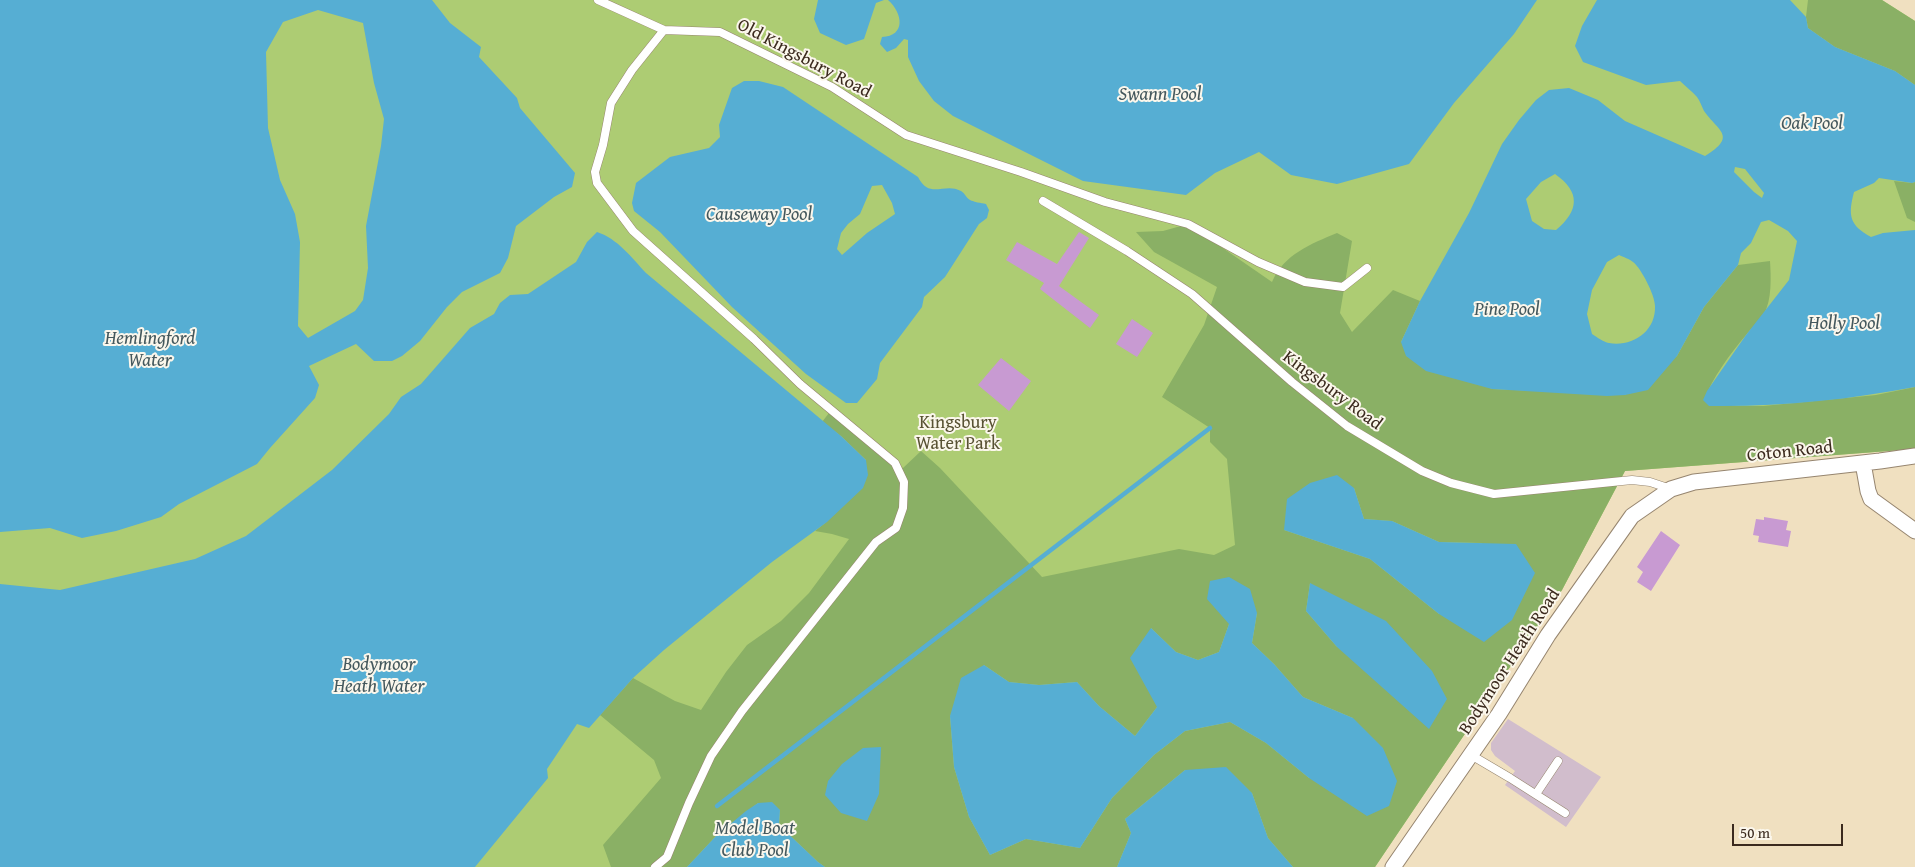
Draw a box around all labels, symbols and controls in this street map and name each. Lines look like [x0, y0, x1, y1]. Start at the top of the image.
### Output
street label: Old Kingsbury Road [733, 15, 875, 103]
water label: Swann Pool [1119, 84, 1201, 106]
water label: Oak Pool [1781, 113, 1843, 135]
water label: Causeway Pool [706, 204, 812, 226]
water label: Pine Pool [1474, 299, 1540, 321]
water label: Holly Pool [1808, 313, 1880, 335]
water label: Hemlingford Water [105, 328, 195, 372]
street label: Kingsbury Road [1278, 347, 1386, 435]
park label: Kingsbury Water Park [916, 412, 1000, 454]
street label: Coton Road [1746, 437, 1834, 467]
street label: Bodymoor Heath Road [1455, 585, 1565, 739]
water label: Bodymoor Heath Water [333, 654, 425, 698]
scale bar [1735, 814, 1846, 846]
water label: Model Boat Club Pool [715, 818, 795, 862]
text: 50 m [1740, 822, 1770, 843]

